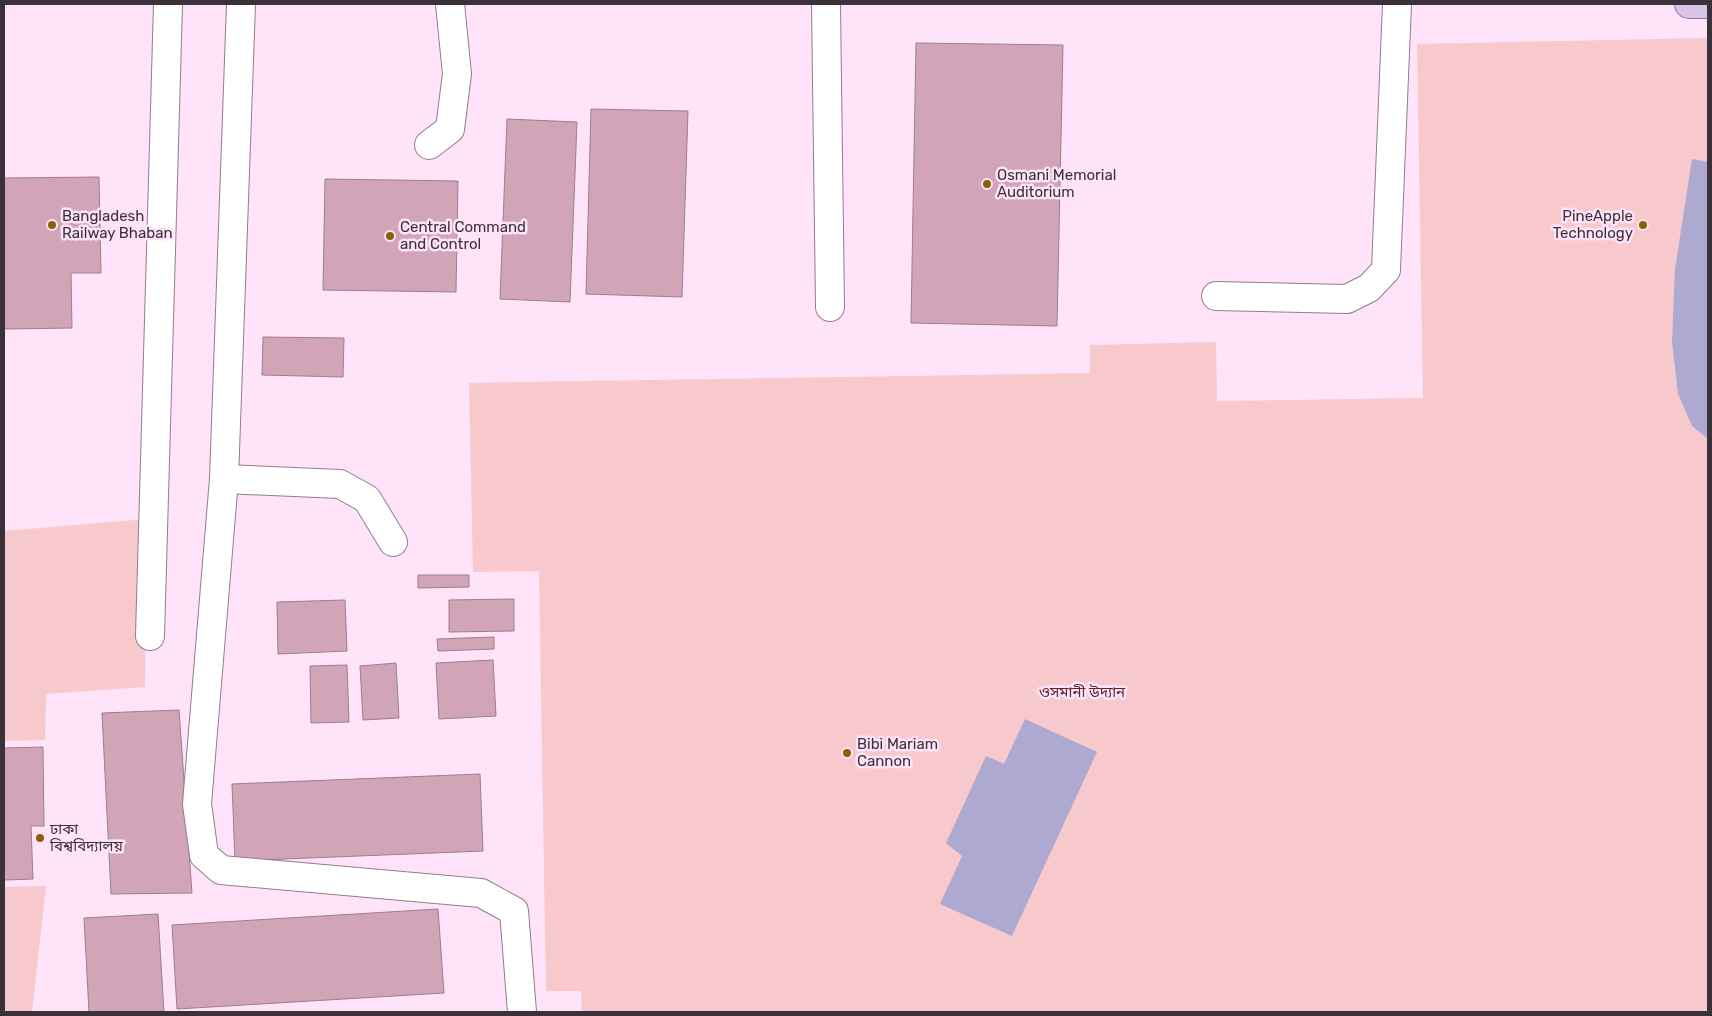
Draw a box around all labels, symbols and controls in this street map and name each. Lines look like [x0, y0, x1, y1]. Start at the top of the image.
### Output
place label: Osmani Memorial Auditorium [997, 166, 1116, 201]
marker: Osmani Memorial Auditorium [981, 178, 993, 190]
place label: Bangladesh Railway Bhaban [62, 207, 173, 242]
place label: PineApple Technology [1553, 207, 1633, 242]
place label: Central Command and Control [400, 218, 526, 253]
marker: Bangladesh Railway Bhaban [46, 219, 58, 231]
marker: PineApple Technology [1637, 219, 1649, 231]
marker: Central Command and Control [384, 230, 396, 242]
park label: ওসমানী উদ্যান [1039, 683, 1126, 701]
place label: Bibi Mariam Cannon [857, 735, 938, 770]
marker: Bibi Mariam Cannon [841, 747, 853, 759]
place label: ঢাকা বিশ্ববিদ্যালয় [49, 820, 123, 855]
marker: ঢাকা বিশ্ববিদ্যালয় [34, 832, 46, 844]

